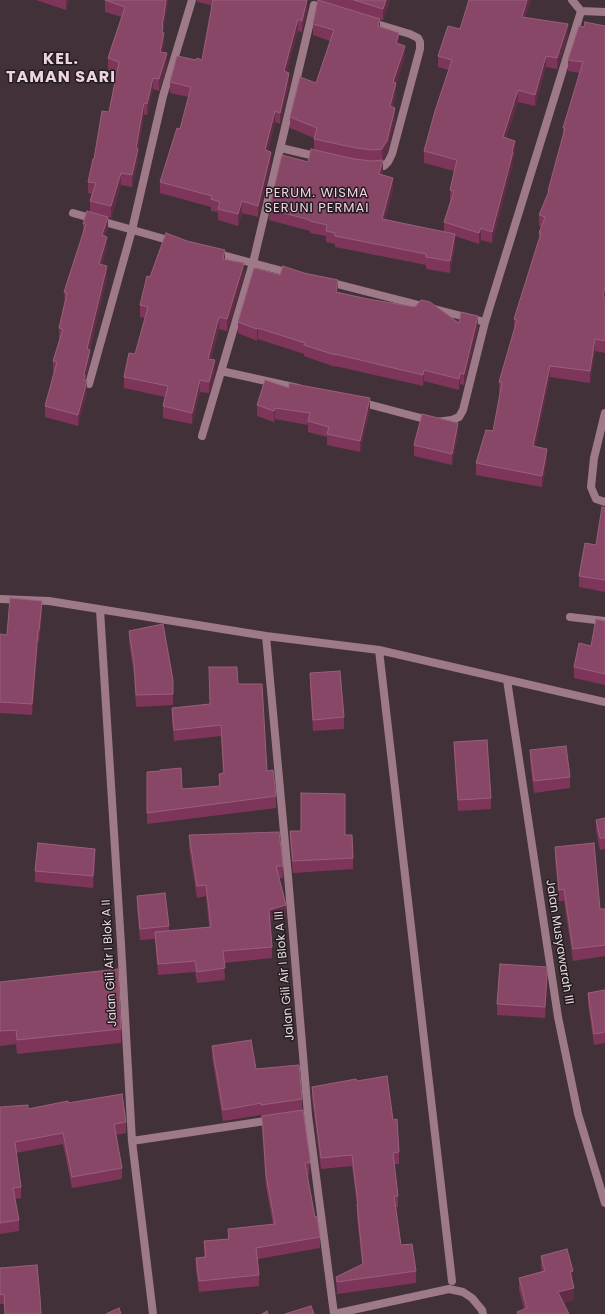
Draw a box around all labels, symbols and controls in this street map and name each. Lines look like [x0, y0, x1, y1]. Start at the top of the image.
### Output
district label: KEL. TAMAN SARI [6, 50, 116, 88]
district label: PERUM. WISMA SERUNI PERMAI [264, 186, 370, 217]
street label: Jalan Musyawarah III [542, 879, 576, 1005]
street label: Jalan Gili Air I Blok A II [99, 899, 121, 1027]
street label: Jalan Gili Air I Blok A III [272, 911, 298, 1041]

